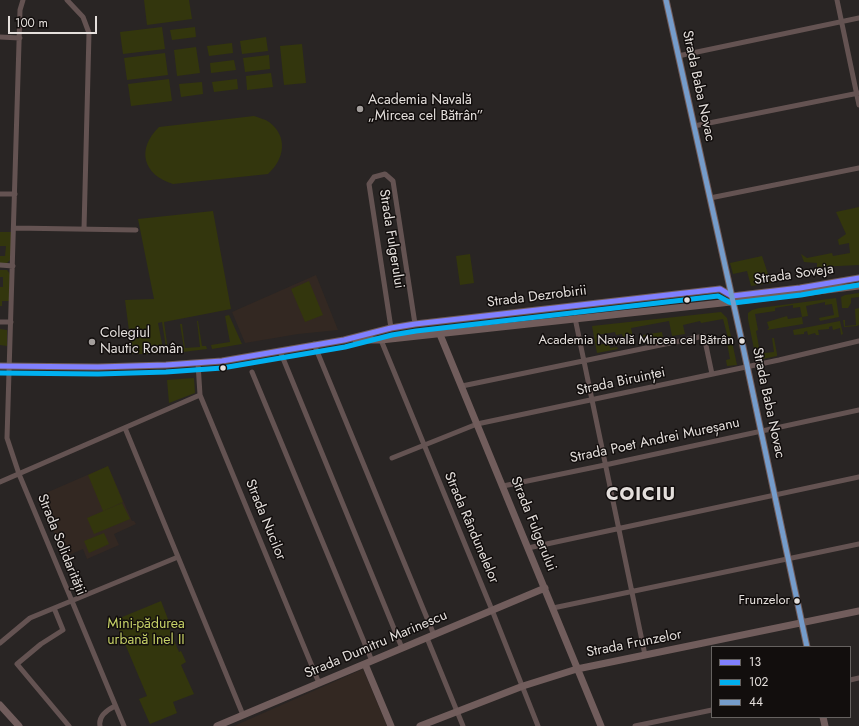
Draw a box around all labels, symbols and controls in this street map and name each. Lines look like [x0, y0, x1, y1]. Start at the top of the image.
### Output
scale bar [10, 8, 99, 34]
text: 100 m [15, 14, 48, 32]
street label: Strada Baba Novac [678, 29, 718, 143]
place label: Academia Navală „Mircea cel Bătrân” [368, 93, 484, 126]
marker: Academia Navală „Mircea cel Bătrân” [355, 104, 365, 114]
street label: Strada Fulgerului [375, 188, 407, 290]
street label: Strada Soveja [753, 261, 835, 289]
street label: Strada Dezrobirii [486, 283, 588, 311]
unlabelled marker [682, 295, 692, 305]
place label: Colegiul Nautic Român [100, 326, 183, 358]
place label: Academia Navală Mircea cel Bătrân [538, 333, 734, 349]
marker: Academia Navală Mircea cel Bătrân [737, 336, 747, 346]
marker: Colegiul Nautic Român [87, 337, 97, 347]
street label: Strada Baba Novac [748, 346, 788, 460]
unlabelled marker [218, 363, 228, 373]
street label: Strada Biruinței [575, 364, 667, 400]
street label: Strada Poet Andrei Mureșanu [569, 415, 741, 467]
street label: Strada Rândunelelor [440, 470, 502, 586]
street label: Strada Fulgerului [506, 474, 560, 574]
street label: Strada Nucilor [241, 477, 289, 563]
district label: COICIU [606, 485, 676, 507]
street label: Strada Solidarității [33, 492, 89, 598]
place label: Frunzelor [739, 593, 790, 609]
marker: Frunzelor [792, 596, 802, 606]
street label: Strada Dumitru Marinescu [302, 607, 450, 683]
park label: Mini-pădurea urbană Inel II [107, 617, 185, 650]
street label: Strada Frunzelor [585, 627, 683, 661]
legend [711, 646, 851, 718]
text: 13 [749, 653, 761, 671]
text: 102 [749, 673, 768, 691]
text: 44 [749, 693, 763, 711]

